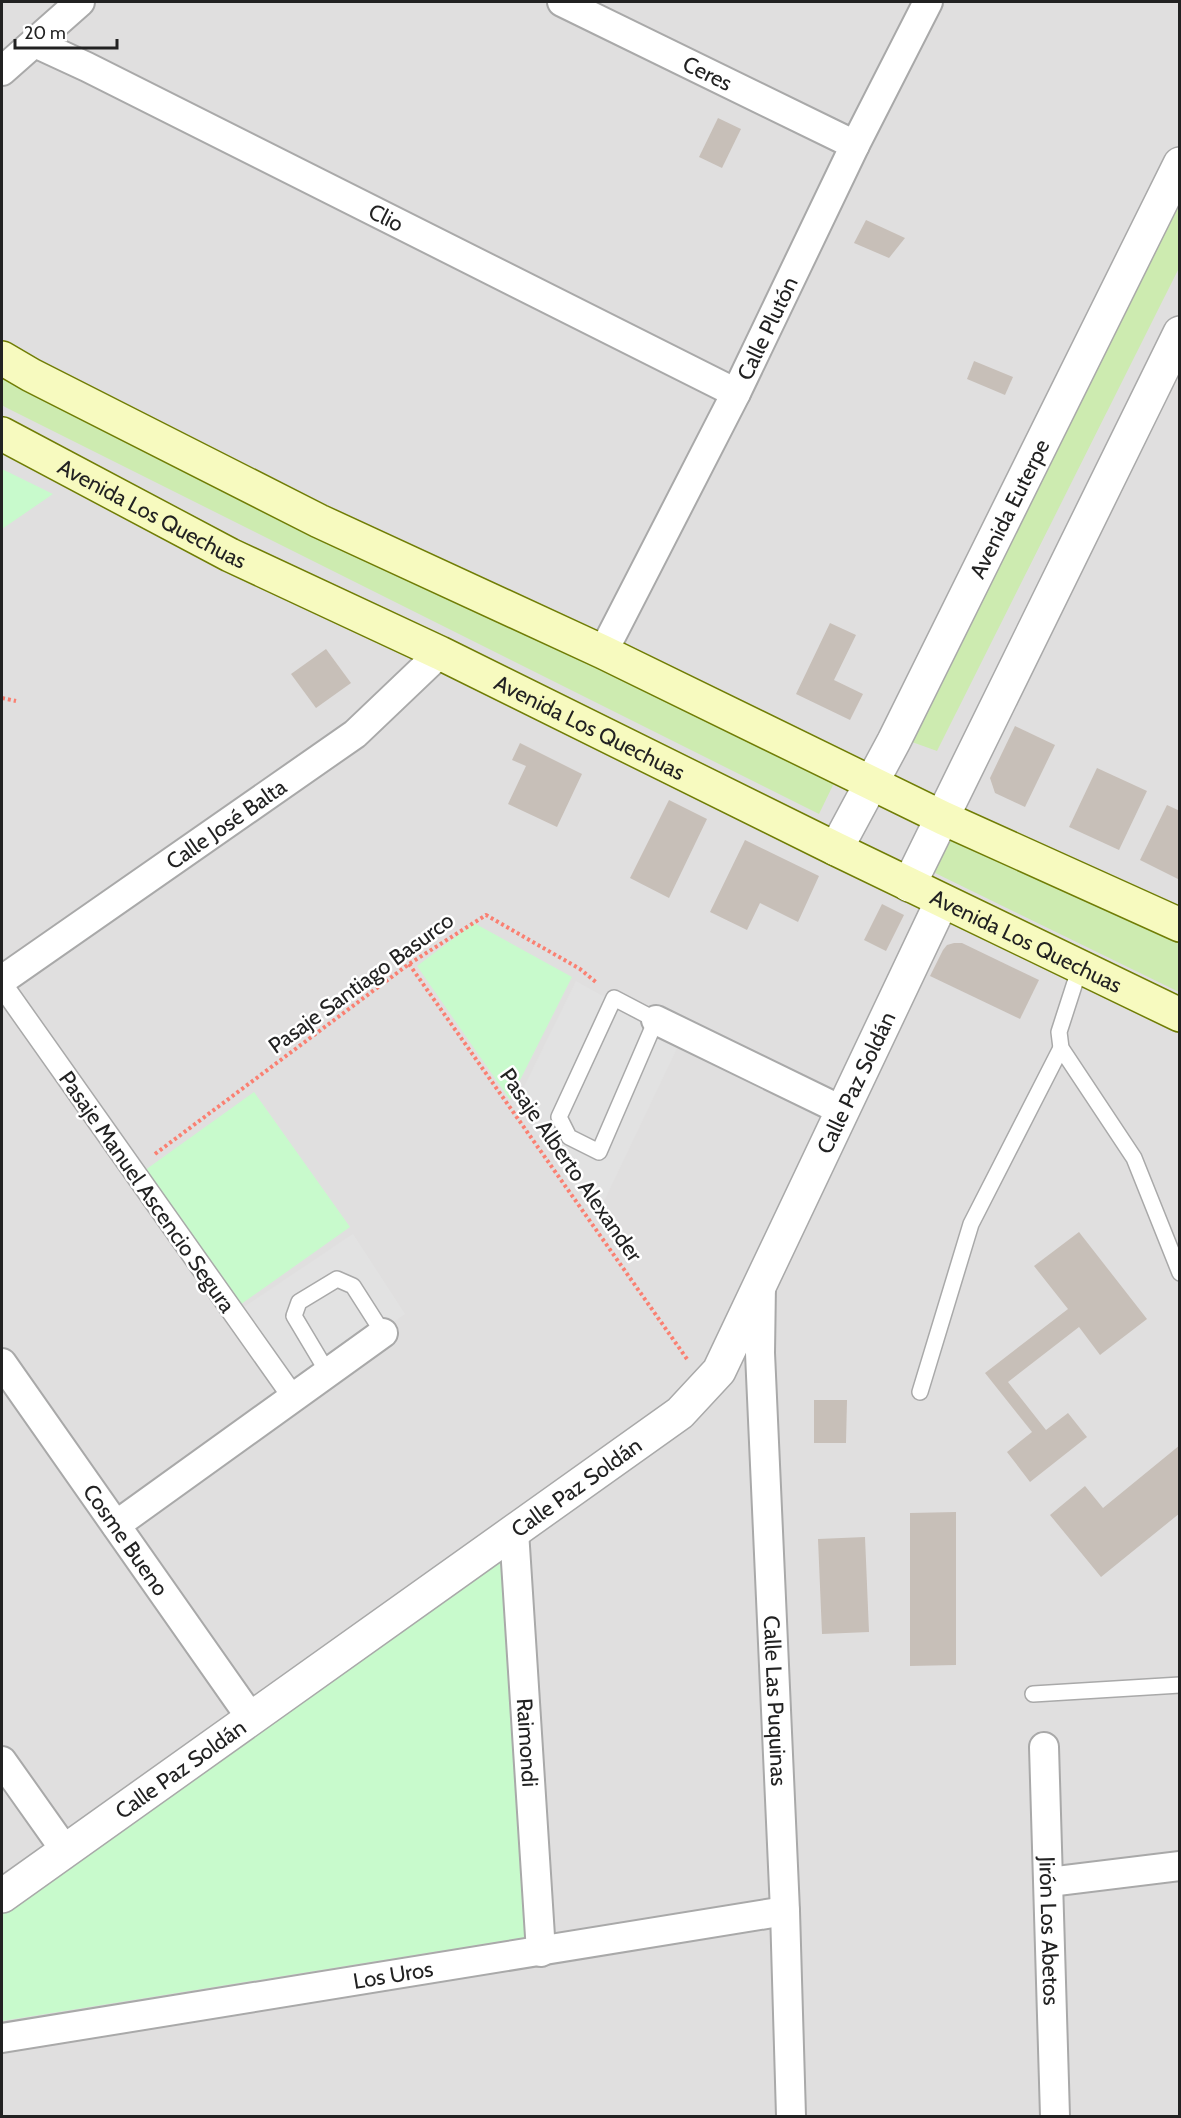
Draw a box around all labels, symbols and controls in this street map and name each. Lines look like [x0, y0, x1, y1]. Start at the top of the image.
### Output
scale bar [15, 12, 117, 50]
text: 20 m [24, 22, 66, 44]
street label: Ceres [678, 50, 737, 96]
street label: Clio [364, 197, 408, 237]
street label: Calle Plutón [731, 272, 803, 384]
street label: Avenida Euterpe [963, 435, 1055, 583]
street label: Avenida Los Quechuas [53, 453, 251, 574]
street label: Avenida Los Quechuas [490, 669, 690, 786]
street label: Calle José Balta [161, 773, 292, 875]
street label: Avenida Los Quechuas [926, 883, 1126, 998]
street label: Pasaje Santiago Basurco [263, 907, 459, 1059]
street label: Calle Paz Soldán [811, 1007, 901, 1158]
street label: Pasaje Alberto Alexander [494, 1063, 648, 1267]
street label: Pasaje Manuel Ascencio Segura [53, 1066, 241, 1318]
street label: Calle Paz Soldán [506, 1431, 647, 1543]
street label: Cosme Bueno [78, 1479, 174, 1601]
street label: Calle Las Puquinas [758, 1615, 793, 1787]
street label: Raimondi [511, 1697, 544, 1788]
street label: Calle Paz Soldán [110, 1713, 251, 1825]
street label: Jirón Los Abetos [1034, 1855, 1065, 2006]
street label: Los Uros [351, 1955, 435, 1994]

